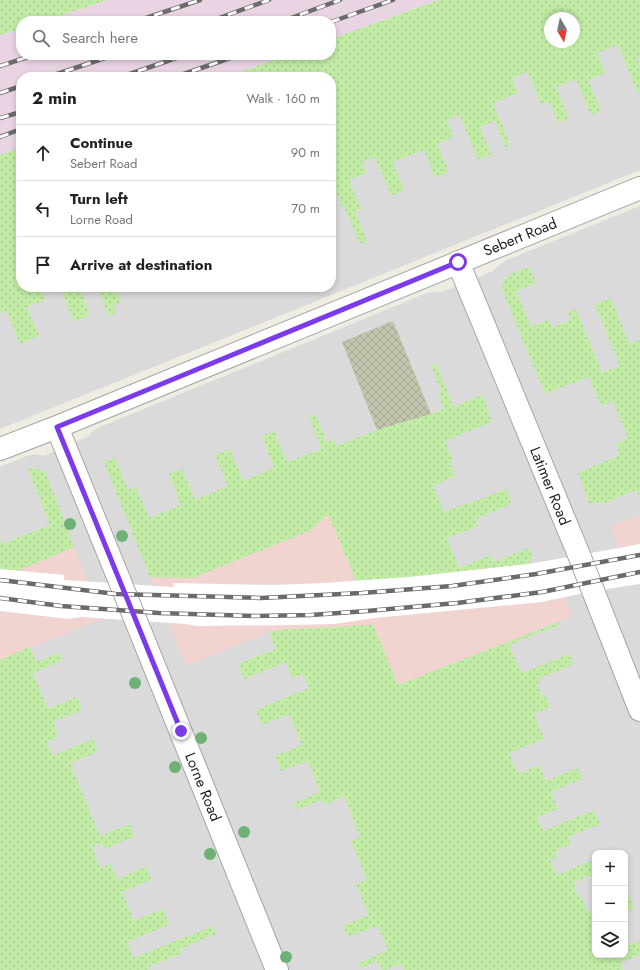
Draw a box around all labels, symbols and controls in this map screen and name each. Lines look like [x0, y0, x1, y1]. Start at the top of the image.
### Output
north arrow [544, 12, 580, 48]
search box [16, 16, 336, 60]
icon: search [30, 27, 52, 49]
text: Search here [62, 27, 138, 49]
text: 2 min [32, 86, 77, 110]
text: Walk · 160 m [247, 89, 320, 108]
text: Continue [70, 132, 133, 154]
icon: ahead [32, 142, 54, 164]
text: 90 m [291, 143, 320, 162]
text: Sebert Road [70, 154, 137, 173]
text: Turn left [70, 188, 128, 210]
icon: left [32, 198, 54, 220]
text: 70 m [291, 199, 320, 218]
text: Lorne Road [70, 210, 133, 229]
street label: Sebert Road [480, 212, 560, 262]
route start [449, 253, 467, 271]
icon: arrive [32, 254, 54, 276]
text: Arrive at destination [70, 254, 212, 276]
street label: Latimer Road [524, 443, 576, 529]
route end [172, 722, 190, 740]
street label: Lorne Road [179, 749, 227, 825]
map controls [592, 850, 628, 958]
button: + [592, 850, 628, 886]
button: − [592, 886, 628, 922]
button: layers [592, 922, 628, 958]

